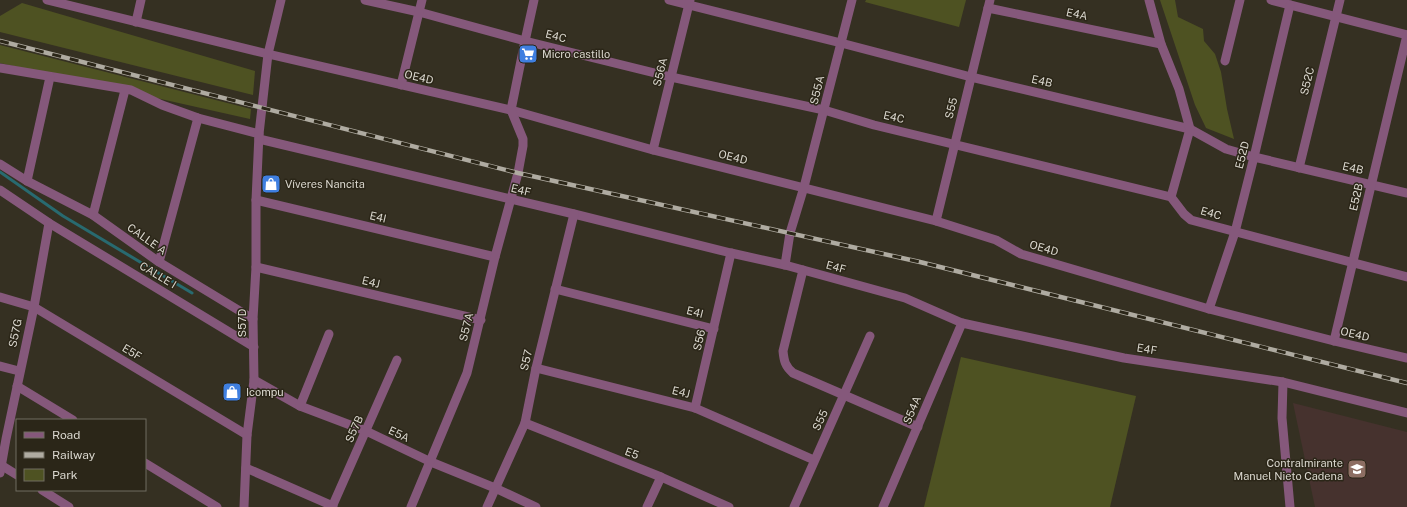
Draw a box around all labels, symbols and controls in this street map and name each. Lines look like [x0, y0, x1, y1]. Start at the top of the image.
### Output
street label: E4A [1065, 6, 1089, 22]
street label: E4C [544, 28, 568, 44]
supermarket icon: Micro castillo [517, 43, 539, 65]
place label: Micro castillo [542, 48, 610, 60]
street label: S56A [651, 56, 669, 88]
street label: S52C [1298, 66, 1316, 96]
street label: OE4D [403, 68, 435, 86]
street label: E4B [1030, 73, 1054, 89]
street label: S55A [808, 74, 826, 106]
street label: S55 [943, 96, 959, 120]
street label: E4C [882, 109, 906, 125]
street label: E52D [1233, 140, 1251, 170]
street label: OE4D [717, 148, 749, 166]
street label: E4B [1341, 160, 1365, 176]
shop icon: Víveres Nancita [260, 173, 282, 195]
place label: Víveres Nancita [285, 178, 365, 190]
street label: E4F [510, 182, 532, 198]
street label: E52B [1347, 182, 1365, 212]
street label: E4C [1199, 204, 1223, 222]
street label: E4I [368, 209, 388, 225]
street label: CALLE A [125, 221, 169, 257]
street label: OE4D [1028, 238, 1060, 258]
street label: CALLE I [138, 259, 178, 291]
street label: E4F [825, 259, 847, 275]
street label: E4J [361, 274, 381, 290]
street label: E4I [685, 304, 705, 320]
street label: S57D [236, 308, 248, 337]
street label: S57A [457, 311, 475, 342]
street label: S57G [6, 318, 24, 348]
street label: OE4D [1339, 325, 1371, 343]
street label: S56 [691, 328, 707, 352]
street label: E4F [1136, 341, 1158, 357]
street label: E5F [120, 342, 144, 362]
street label: S57 [518, 348, 534, 372]
shop icon: Icompu [221, 381, 243, 403]
street label: E4J [671, 384, 691, 400]
place label: Icompu [246, 386, 284, 398]
street label: S54A [901, 394, 923, 426]
street label: S55 [810, 408, 830, 432]
street label: S57B [343, 414, 365, 444]
legend [16, 419, 146, 491]
street label: E5A [387, 424, 412, 444]
text: Road [52, 428, 80, 442]
street label: E5 [623, 445, 641, 461]
text: Railway [52, 448, 96, 462]
place label: Contralmirante Manuel Nieto Cadena [1234, 457, 1343, 482]
school or university icon: Contralmirante Manuel Nieto Cadena [1346, 458, 1368, 480]
text: Park [52, 468, 78, 482]

